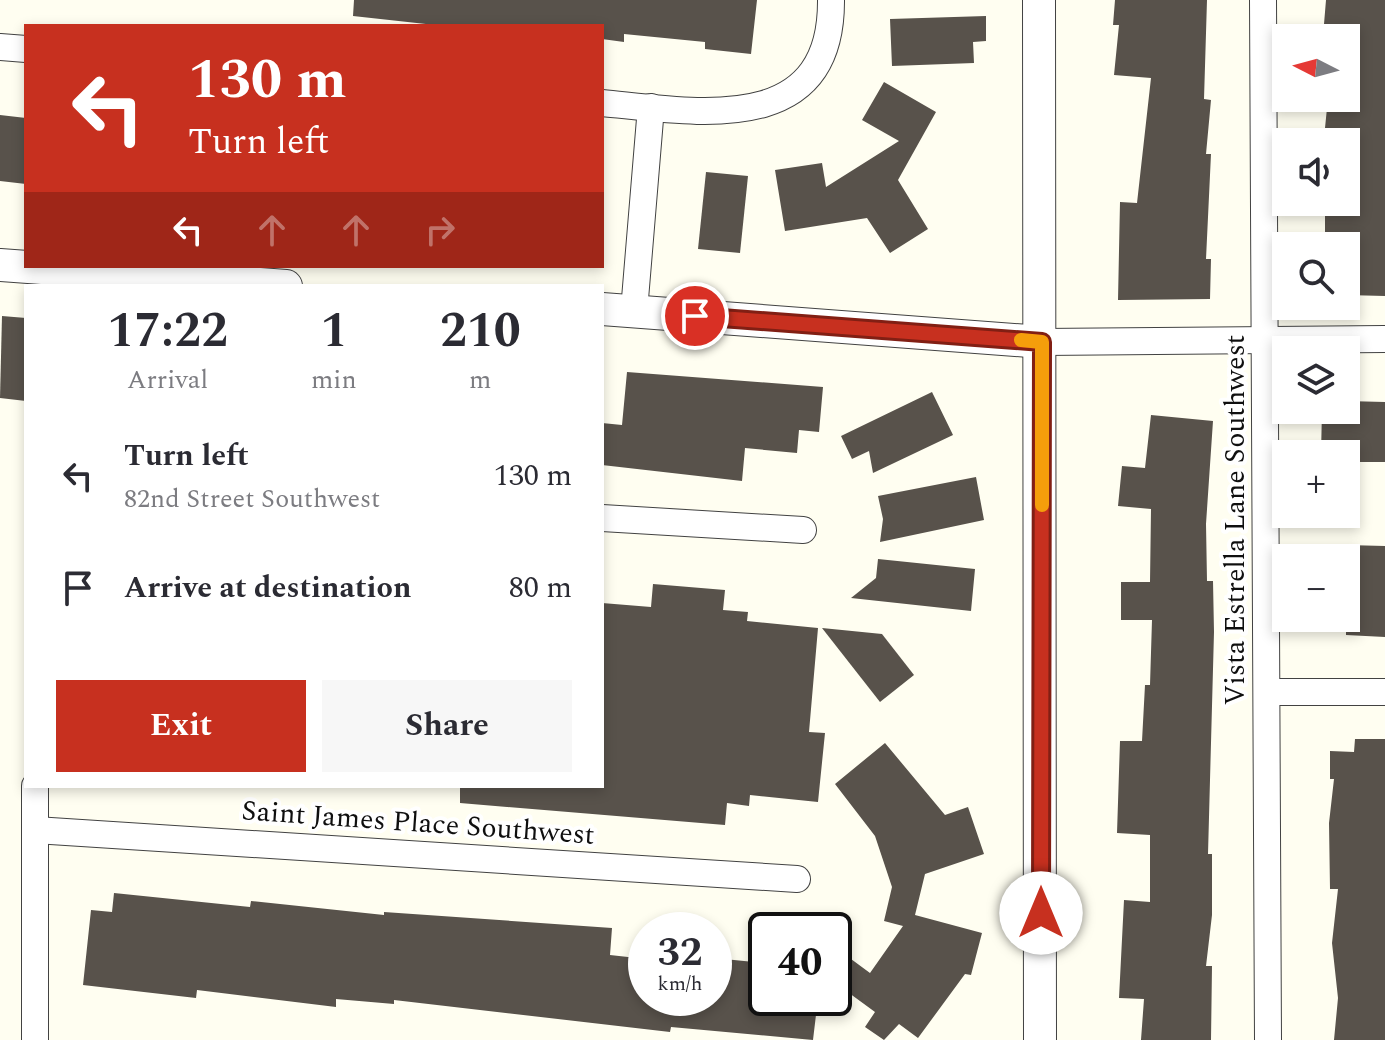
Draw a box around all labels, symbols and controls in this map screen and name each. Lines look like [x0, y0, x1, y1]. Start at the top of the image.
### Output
north arrow [1272, 24, 1360, 112]
map controls [1272, 24, 1360, 632]
text: 130 m [188, 38, 347, 123]
icon: left [56, 56, 160, 160]
text: Turn left [188, 115, 329, 170]
button: sound [1272, 128, 1360, 216]
icon: left [166, 208, 210, 252]
icon: ahead [250, 208, 294, 252]
icon: ahead [334, 208, 378, 252]
icon: right [418, 208, 462, 252]
button: search [1272, 232, 1360, 320]
pin [661, 282, 729, 350]
icon: arrive [673, 294, 717, 338]
text: 17:22 [107, 295, 228, 368]
text: 1 [320, 295, 347, 368]
text: 210 [440, 295, 521, 368]
street label: Vista Estrella Lane Southwest [1214, 335, 1257, 705]
button: layers [1272, 336, 1360, 424]
text: Arrival [127, 360, 208, 400]
text: min [311, 360, 357, 400]
text: m [469, 360, 491, 400]
text: Turn left [124, 433, 249, 479]
button: + [1272, 440, 1360, 528]
text: 130 m [494, 453, 572, 499]
icon: left [56, 454, 100, 498]
text: 82nd Street Southwest [124, 479, 380, 519]
button: − [1272, 544, 1360, 632]
text: Arrive at destination [124, 565, 411, 611]
text: 80 m [509, 565, 572, 611]
icon: arrive [56, 566, 100, 610]
button: Exit [56, 680, 306, 772]
button: Share [322, 680, 572, 772]
street label: Saint James Place Southwest [240, 789, 596, 857]
position arrow [999, 871, 1083, 955]
speed limit sign: 40 [748, 912, 852, 1016]
text: 32 [658, 923, 702, 984]
text: km/h [658, 969, 703, 999]

